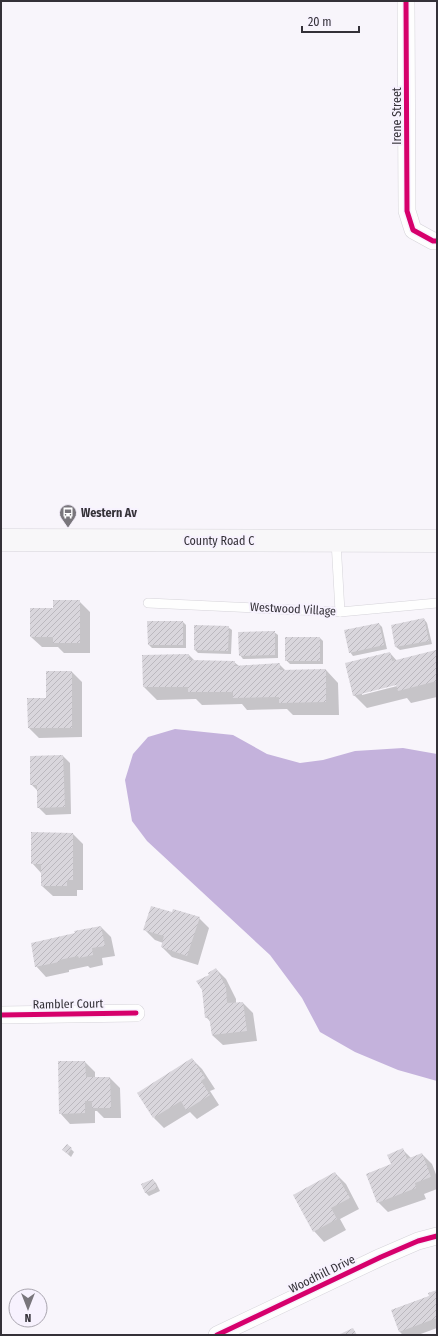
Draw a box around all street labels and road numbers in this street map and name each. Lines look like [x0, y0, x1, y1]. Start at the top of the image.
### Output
street label: Irene Street [390, 87, 404, 145]
street label: County Road C [184, 534, 254, 548]
street label: Westwood Village [250, 600, 336, 618]
street label: Rambler Court [33, 996, 103, 1012]
street label: Woodhill Drive [287, 1252, 357, 1296]

